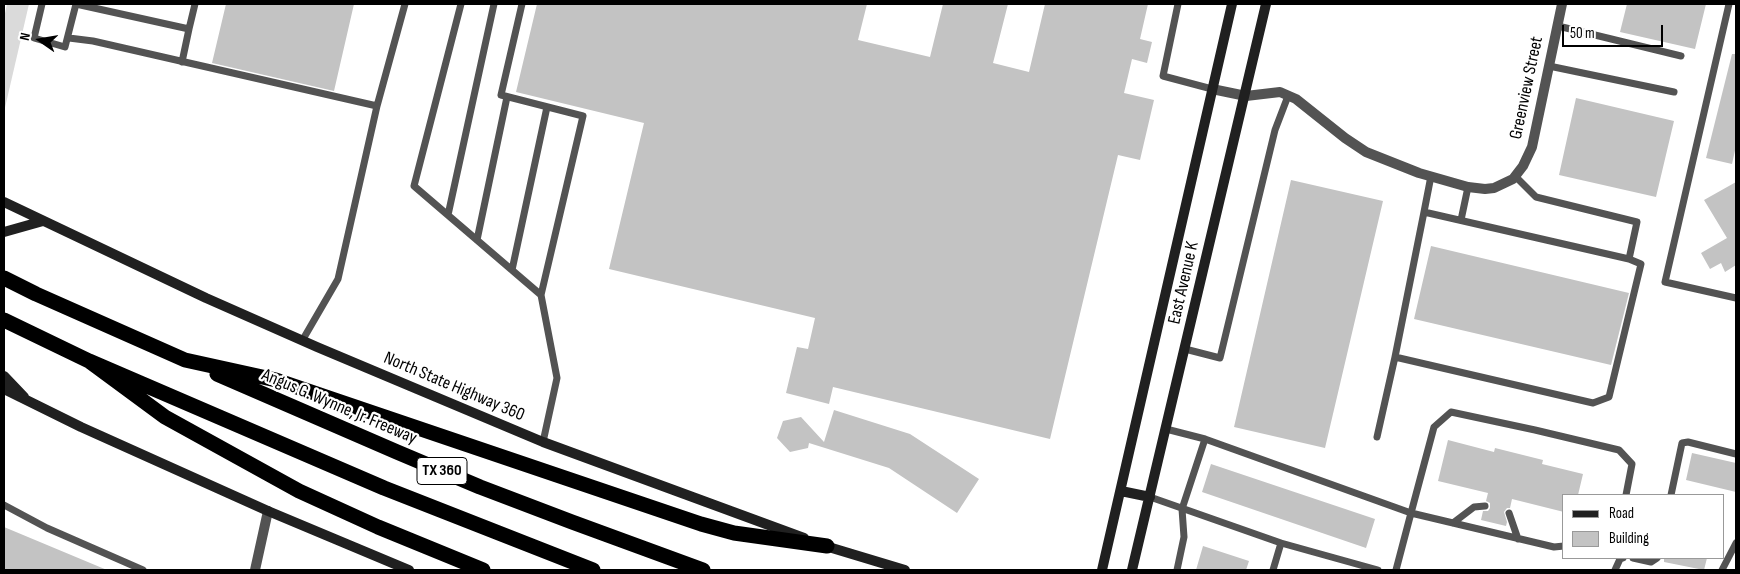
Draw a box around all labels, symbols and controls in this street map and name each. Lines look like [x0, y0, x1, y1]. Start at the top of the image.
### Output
north arrow [15, 15, 65, 65]
scale bar [1565, 15, 1666, 47]
text: 50 m [1570, 24, 1595, 43]
text: N [16, 31, 34, 42]
street label: Greenview Street [1506, 35, 1548, 141]
street label: East Avenue K [1164, 240, 1204, 326]
street label: North State Highway 360 [380, 348, 528, 426]
street label: Angus G. Wynne, Jr. Freeway [258, 365, 420, 449]
road number: TX 360 [417, 458, 467, 484]
legend [1562, 494, 1725, 559]
text: Road [1609, 504, 1634, 523]
text: Building [1609, 529, 1649, 548]

